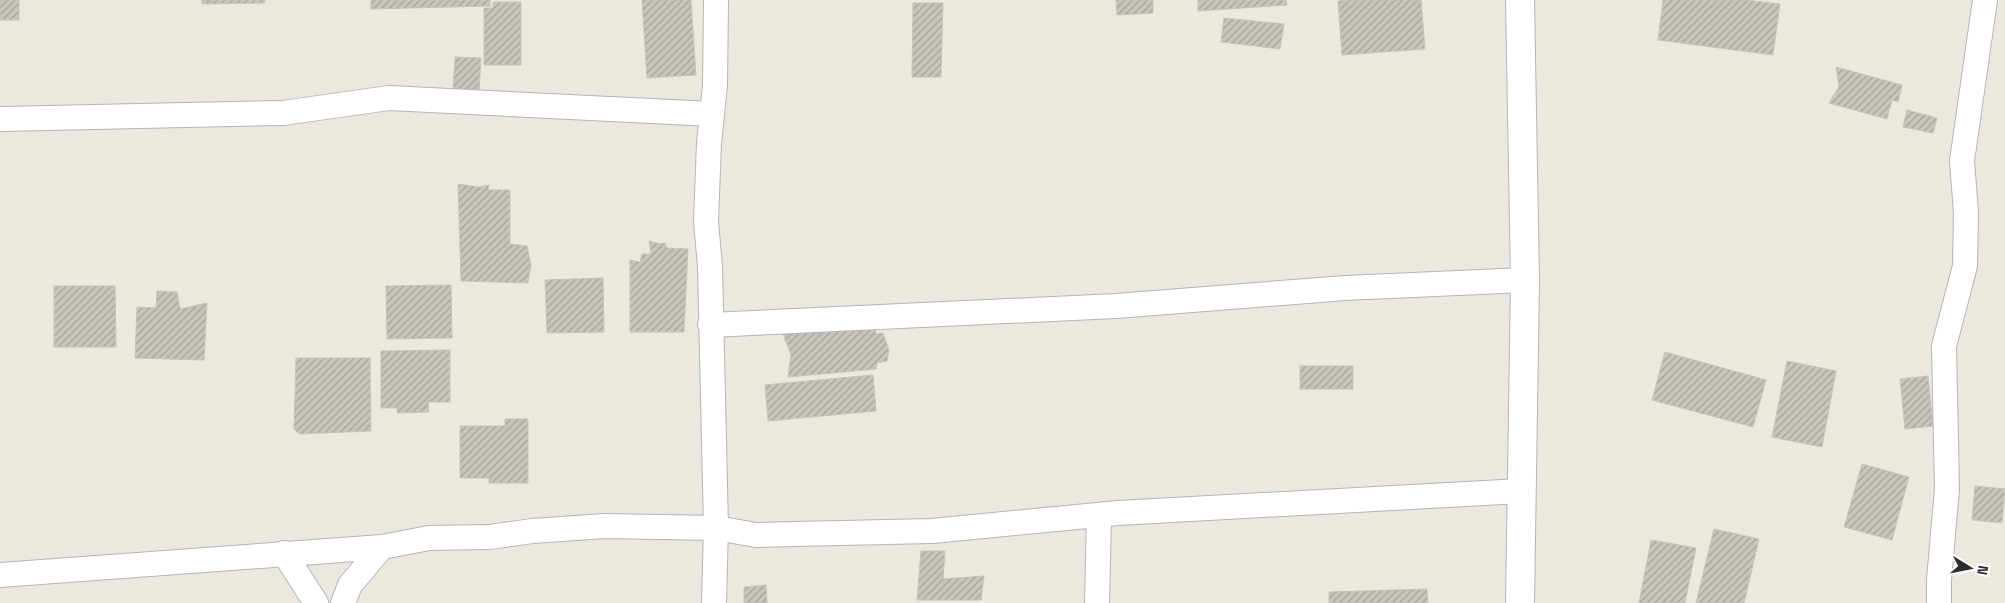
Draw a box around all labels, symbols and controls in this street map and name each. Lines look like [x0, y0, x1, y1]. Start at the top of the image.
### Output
north arrow [1945, 543, 1995, 593]
text: N [1973, 564, 1992, 576]

